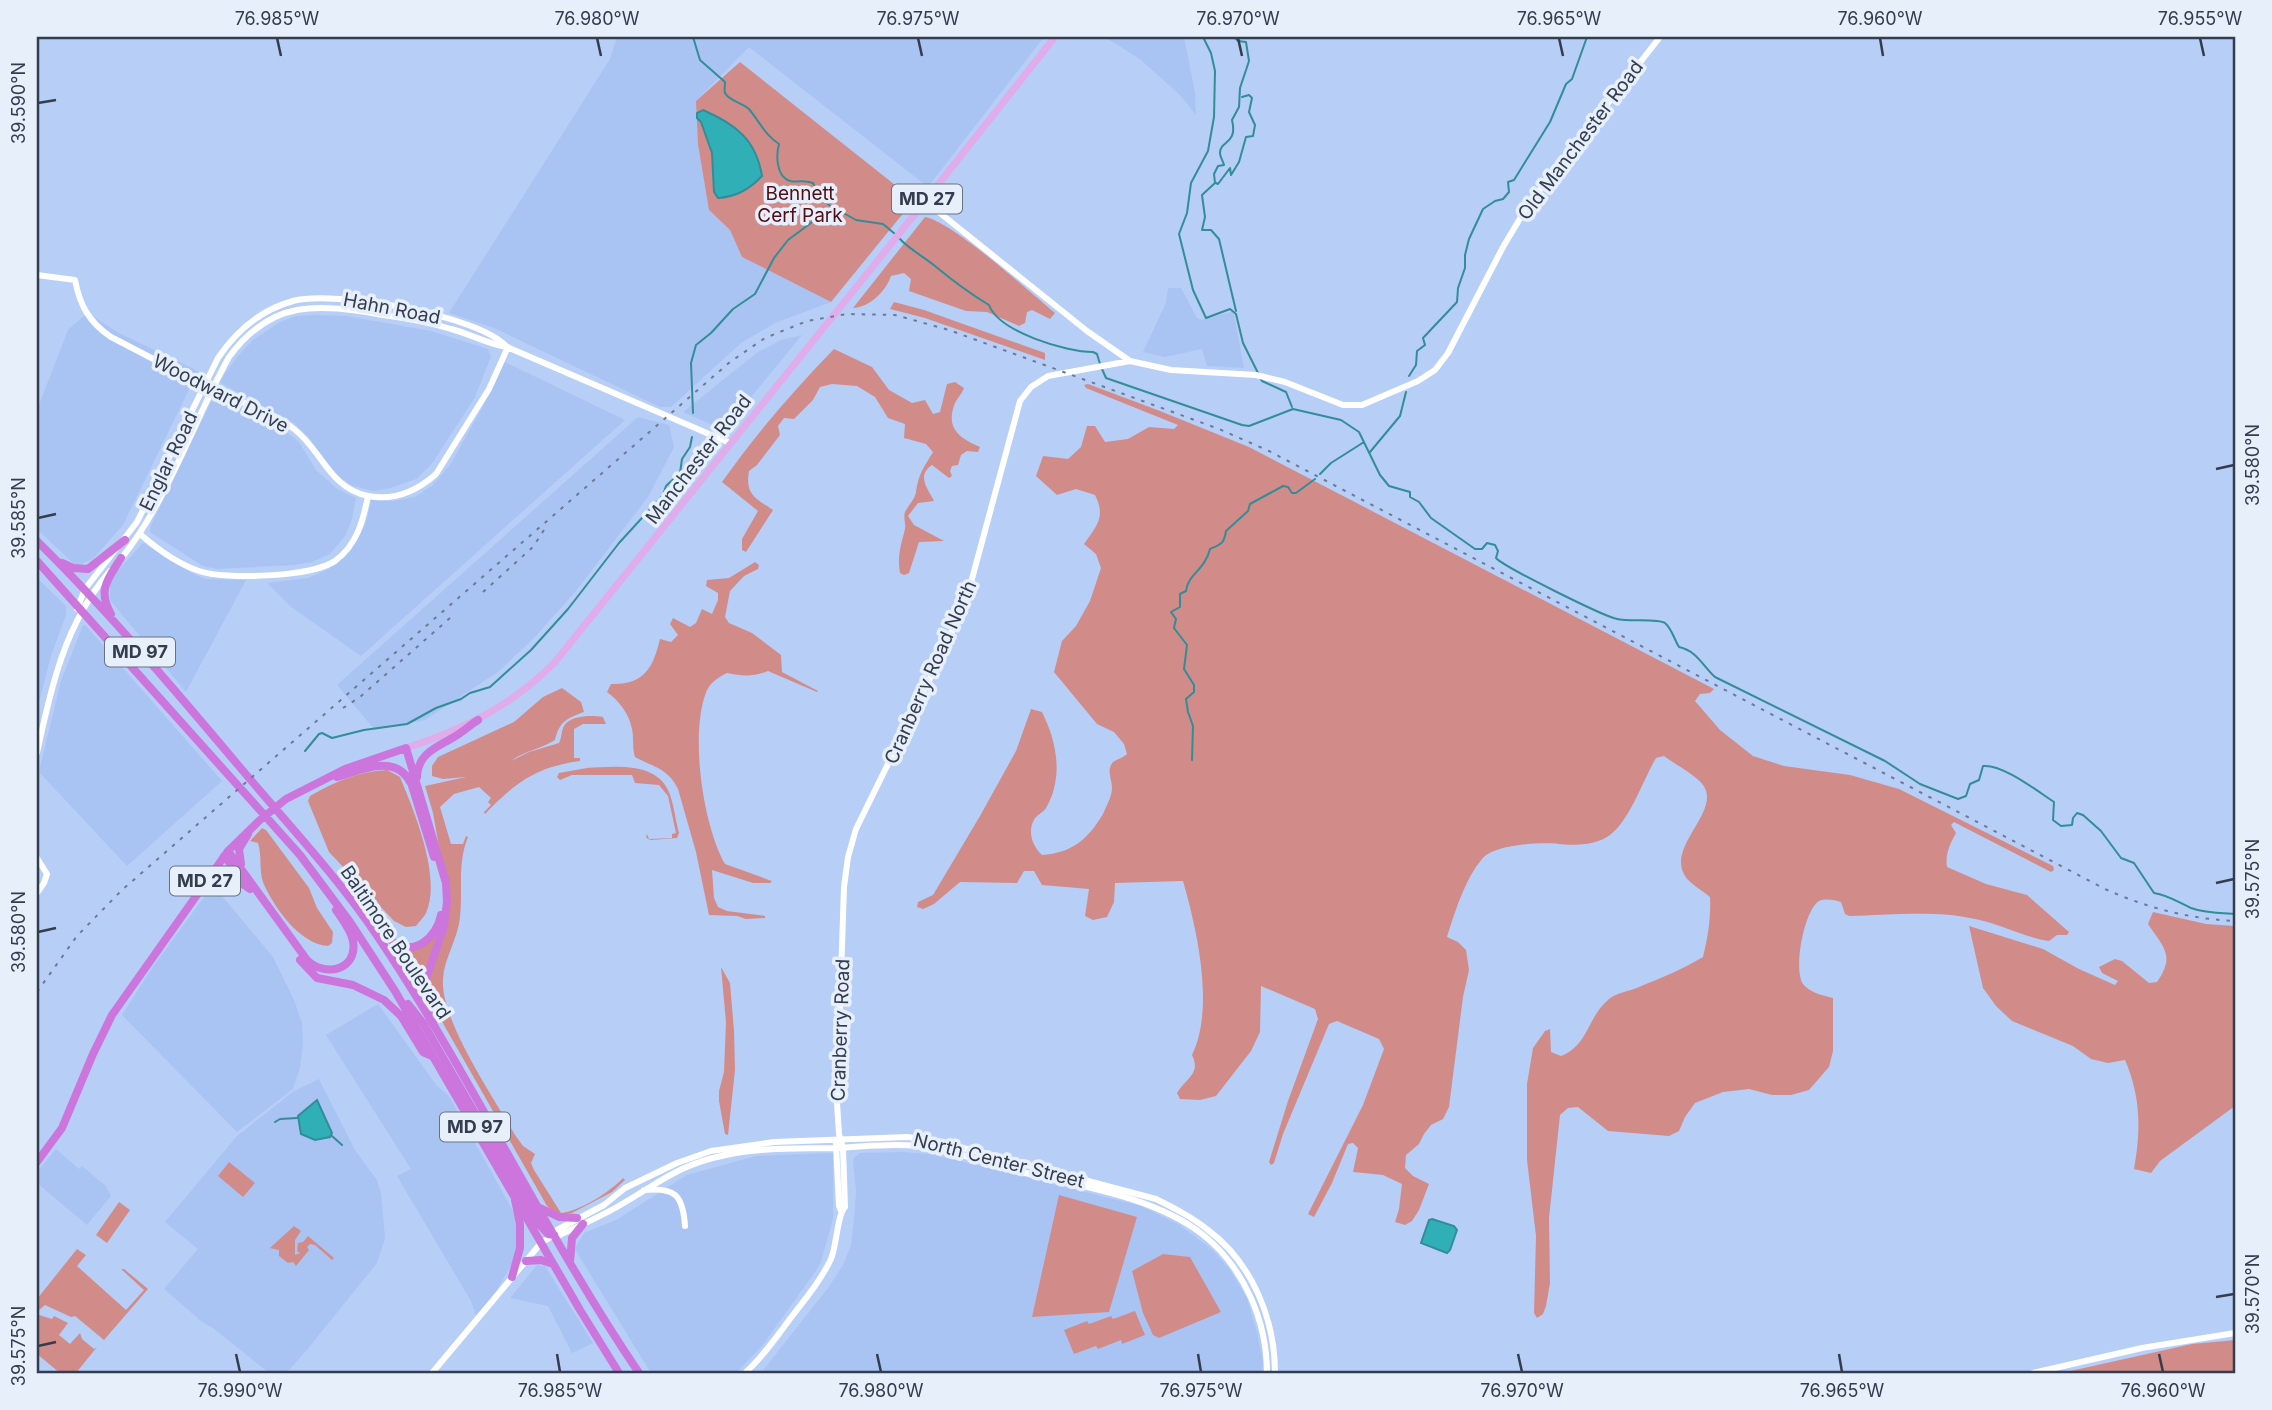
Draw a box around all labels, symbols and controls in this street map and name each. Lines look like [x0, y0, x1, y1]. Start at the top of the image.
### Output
text: 76.985°W [235, 8, 320, 29]
text: 76.980°W [554, 8, 640, 29]
text: 76.975°W [876, 8, 960, 29]
text: 76.970°W [1196, 8, 1280, 29]
text: 76.965°W [1517, 8, 1602, 29]
text: 76.960°W [1837, 8, 1923, 29]
text: 76.955°W [2158, 8, 2243, 29]
street label: Old Manchester Road [1513, 56, 1648, 225]
text: 39.590°N [8, 62, 29, 144]
park label: Bennett Cerf Park [757, 182, 843, 227]
road number: MD 27 [892, 184, 962, 214]
street label: Hahn Road [341, 288, 442, 329]
street label: Woodward Drive [149, 349, 293, 438]
street label: Manchester Road [641, 390, 756, 529]
street label: Englar Road [134, 408, 202, 515]
text: 39.580°N [2242, 424, 2263, 506]
text: 39.585°N [8, 477, 29, 559]
street label: Cranberry Road North [880, 577, 981, 767]
road number: MD 97 [105, 638, 175, 666]
text: 39.575°N [2242, 839, 2263, 919]
street label: Baltimore Boulevard [336, 861, 455, 1023]
road number: MD 27 [170, 866, 240, 896]
text: 39.580°N [8, 891, 29, 973]
street label: Cranberry Road [827, 958, 854, 1102]
road number: MD 97 [440, 1112, 510, 1142]
street label: North Center Street [911, 1128, 1087, 1193]
text: 39.570°N [2242, 1254, 2263, 1334]
text: 39.575°N [8, 1306, 29, 1386]
text: 76.990°W [197, 1380, 283, 1401]
text: 76.985°W [518, 1380, 603, 1401]
text: 76.980°W [838, 1380, 924, 1401]
text: 76.975°W [1159, 1380, 1243, 1401]
text: 76.970°W [1480, 1380, 1564, 1401]
text: 76.965°W [1800, 1380, 1885, 1401]
text: 76.960°W [2120, 1380, 2206, 1401]

